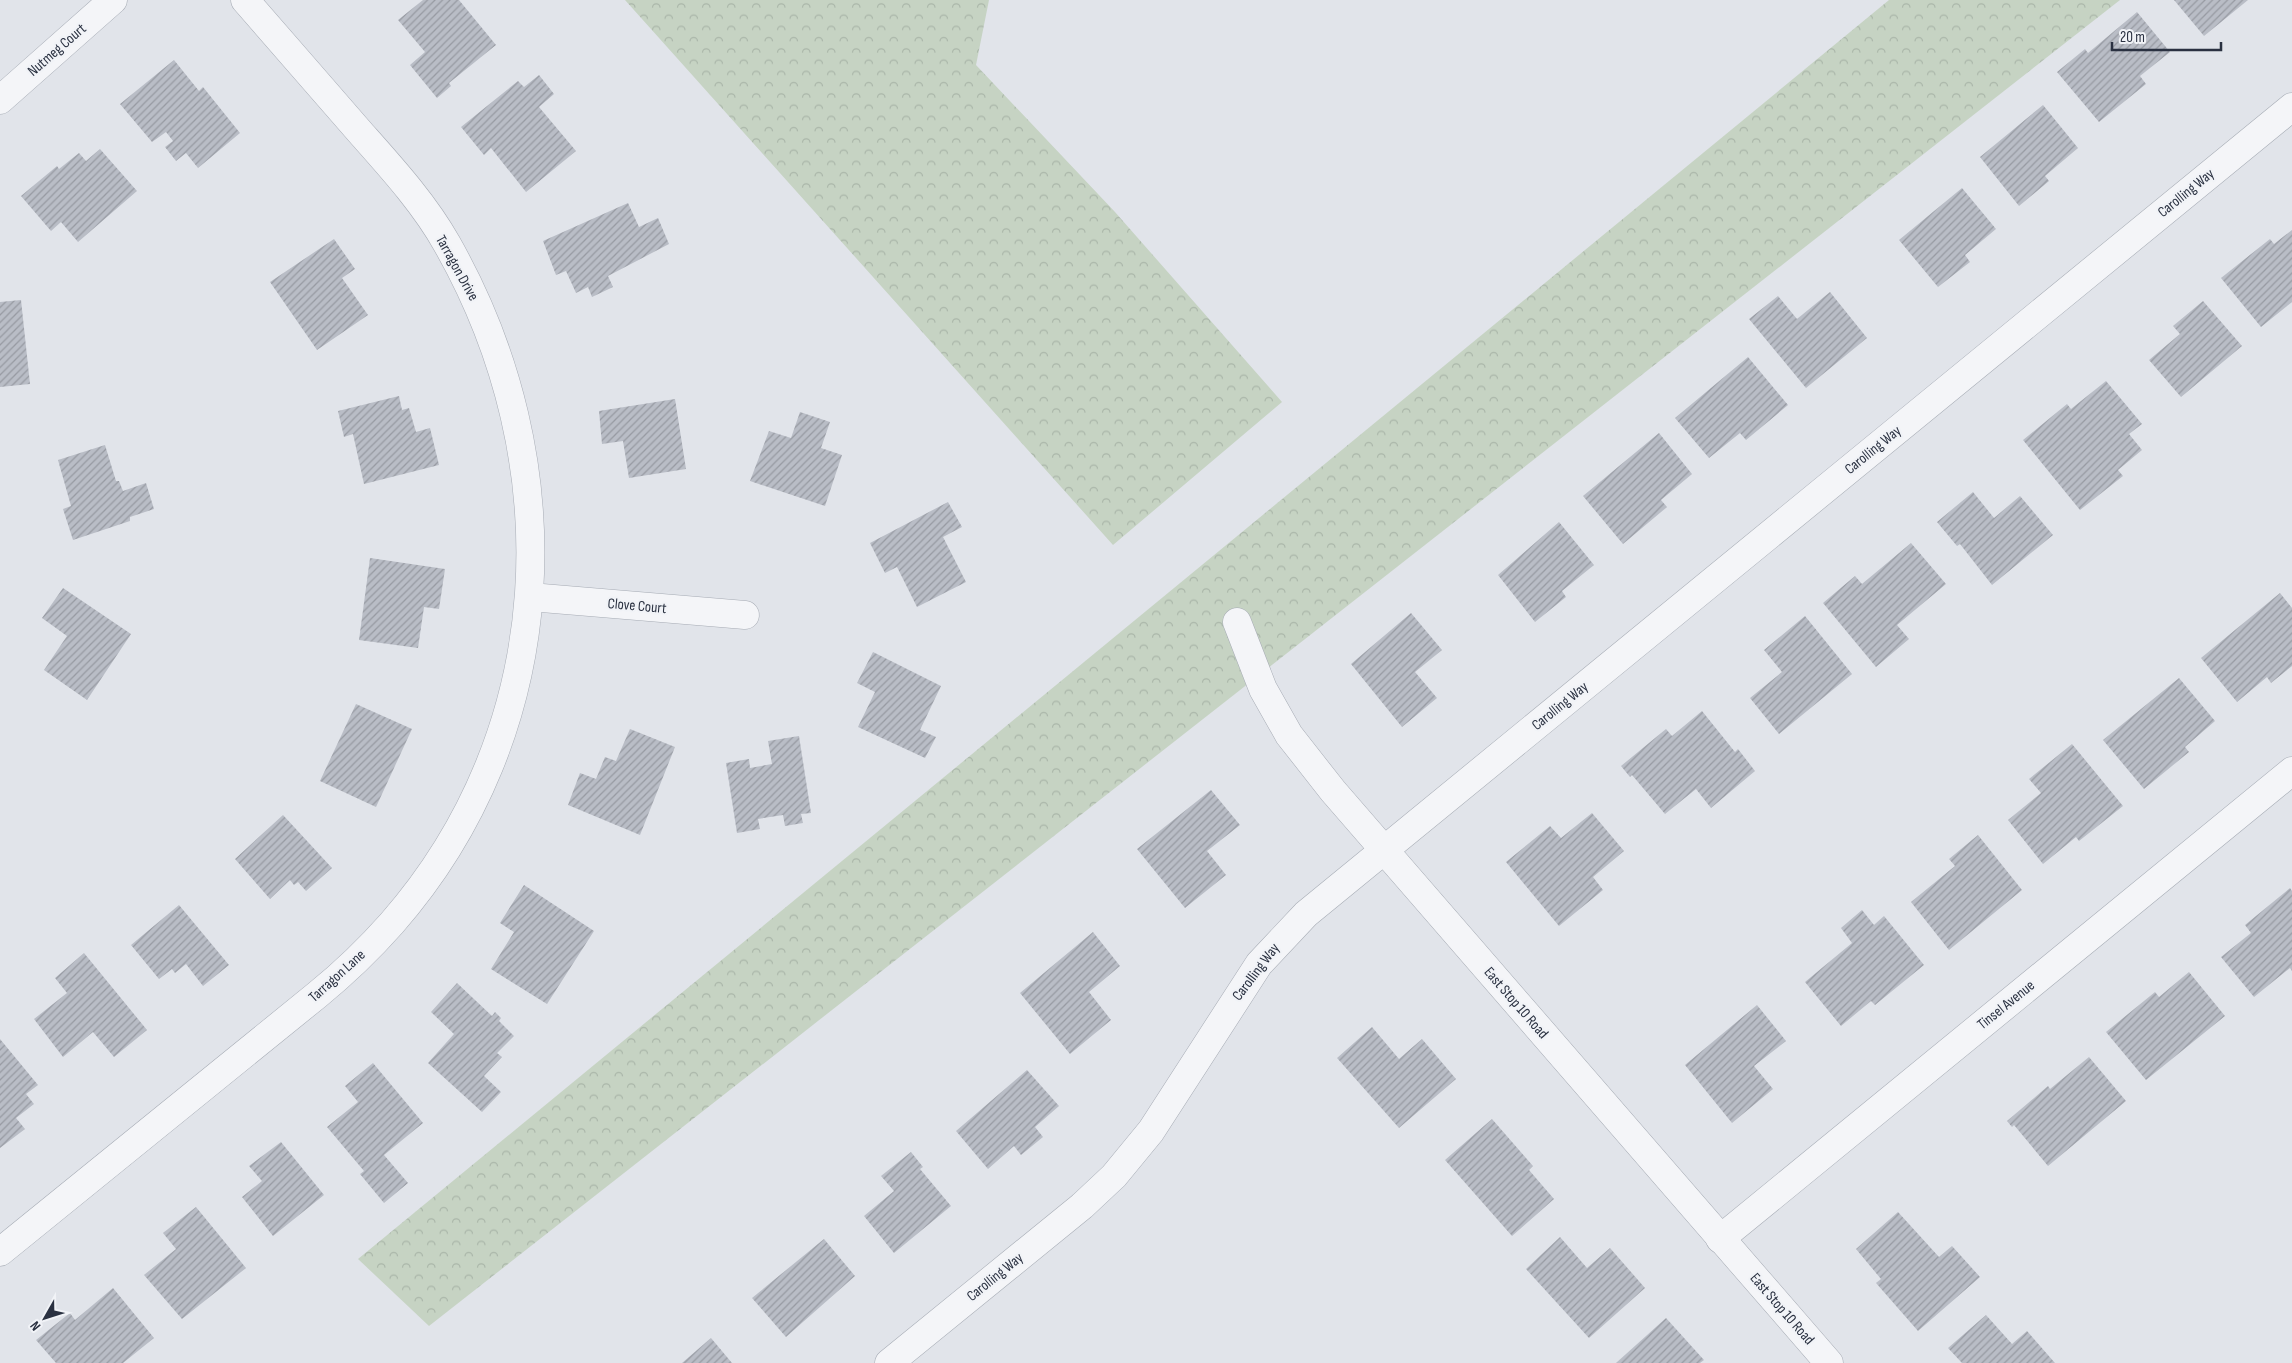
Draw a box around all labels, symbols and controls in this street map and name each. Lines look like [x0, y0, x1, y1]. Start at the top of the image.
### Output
street label: Nutmeg Court [24, 19, 90, 81]
scale bar [2112, 20, 2221, 52]
text: 20 m [2120, 28, 2145, 47]
street label: Carolling Way [2154, 164, 2218, 222]
street label: Tarragon Drive [431, 232, 483, 304]
street label: Carolling Way [1841, 421, 1905, 479]
street label: Clove Court [607, 594, 668, 618]
street label: Carolling Way [1528, 677, 1592, 735]
street label: Carolling Way [1228, 939, 1284, 1005]
street label: Tarragon Lane [305, 946, 369, 1006]
street label: East Stop 10 Road [1480, 963, 1552, 1043]
street label: Tinsel Avenue [1973, 976, 2039, 1034]
street label: Carolling Way [963, 1248, 1027, 1306]
street label: East Stop 10 Road [1746, 1269, 1818, 1349]
north arrow [20, 1293, 70, 1343]
text: N [26, 1318, 44, 1334]

